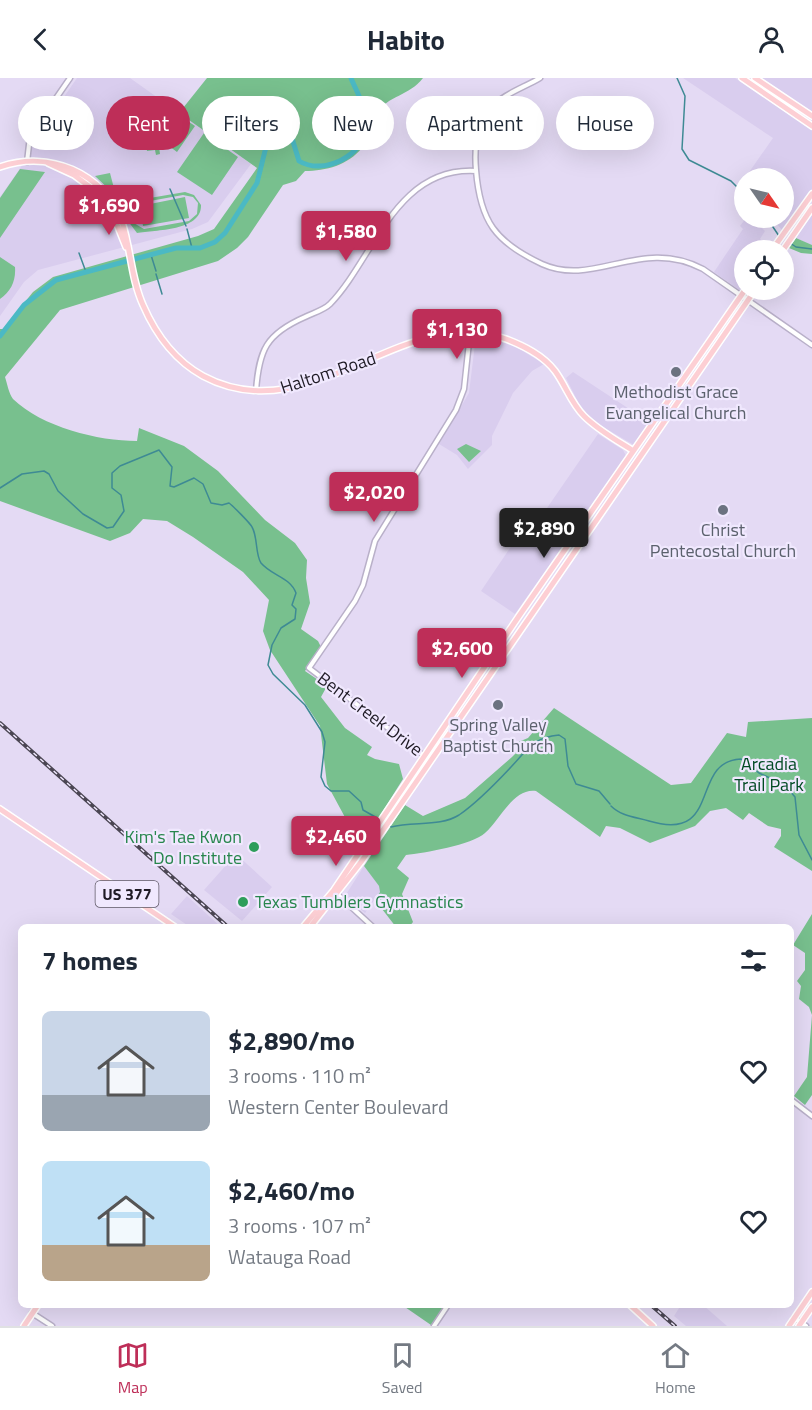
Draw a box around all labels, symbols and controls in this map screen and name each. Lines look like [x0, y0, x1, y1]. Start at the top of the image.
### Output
text: Habito [367, 19, 445, 60]
icon: back [24, 23, 57, 56]
icon: person [755, 23, 788, 56]
chip: Buy [18, 96, 94, 150]
chip: Rent [106, 96, 190, 150]
chip: Filters [202, 96, 300, 150]
chip: New [312, 96, 394, 150]
chip: Apartment [406, 96, 544, 150]
chip: House [556, 96, 654, 150]
north arrow [734, 168, 794, 228]
map controls [734, 168, 794, 300]
pin: $1,690 [60, 185, 158, 236]
text: $1,690 [78, 189, 140, 220]
pin: $1,580 [297, 211, 395, 262]
text: $1,580 [315, 215, 377, 246]
button: locate [734, 240, 794, 300]
pin: $1,130 [408, 309, 506, 360]
text: $1,130 [426, 313, 488, 344]
street label: Haltom Road [277, 344, 379, 401]
marker: Methodist Grace Evangelical Church [669, 365, 683, 379]
place label: Methodist Grace Evangelical Church [606, 378, 746, 426]
pin: $2,020 [325, 472, 423, 523]
text: $2,020 [343, 476, 405, 507]
marker: Christ Pentecostal Church [716, 503, 730, 517]
pin: $2,890 [495, 508, 593, 559]
text: $2,890 [513, 512, 575, 543]
place label: Christ Pentecostal Church [650, 516, 796, 564]
pin: $2,600 [413, 628, 511, 679]
text: $2,600 [431, 632, 493, 663]
street label: Bent Creek Drive [312, 665, 429, 762]
marker: Spring Valley Baptist Church [491, 698, 505, 712]
place label: Spring Valley Baptist Church [442, 711, 554, 759]
park label: Arcadia Trail Park [734, 750, 804, 798]
pin: $2,460 [287, 816, 385, 867]
text: $2,460 [305, 820, 367, 851]
place label: Kim's Tae Kwon Do Institute [124, 823, 242, 871]
marker: Kim's Tae Kwon Do Institute [247, 840, 261, 854]
road number: US 377 [96, 881, 158, 907]
place label: Texas Tumblers Gymnastics [255, 888, 463, 915]
marker: Texas Tumblers Gymnastics [236, 895, 250, 909]
text: 7 homes [42, 941, 138, 980]
icon: filters [737, 944, 770, 977]
text: $2,890/mo [228, 1021, 355, 1060]
icon: home [90, 1035, 162, 1107]
icon: heart [737, 1055, 770, 1088]
text: 3 rooms · 110 m² [228, 1060, 371, 1091]
text: Western Center Boulevard [228, 1091, 449, 1122]
text: $2,460/mo [228, 1171, 355, 1210]
icon: home [90, 1185, 162, 1257]
icon: heart [737, 1205, 770, 1238]
text: 3 rooms · 107 m² [228, 1210, 371, 1241]
text: Watauga Road [228, 1241, 351, 1272]
tab: Map [116, 1339, 149, 1399]
tab: Saved [382, 1339, 423, 1399]
tab: Home [655, 1339, 696, 1399]

